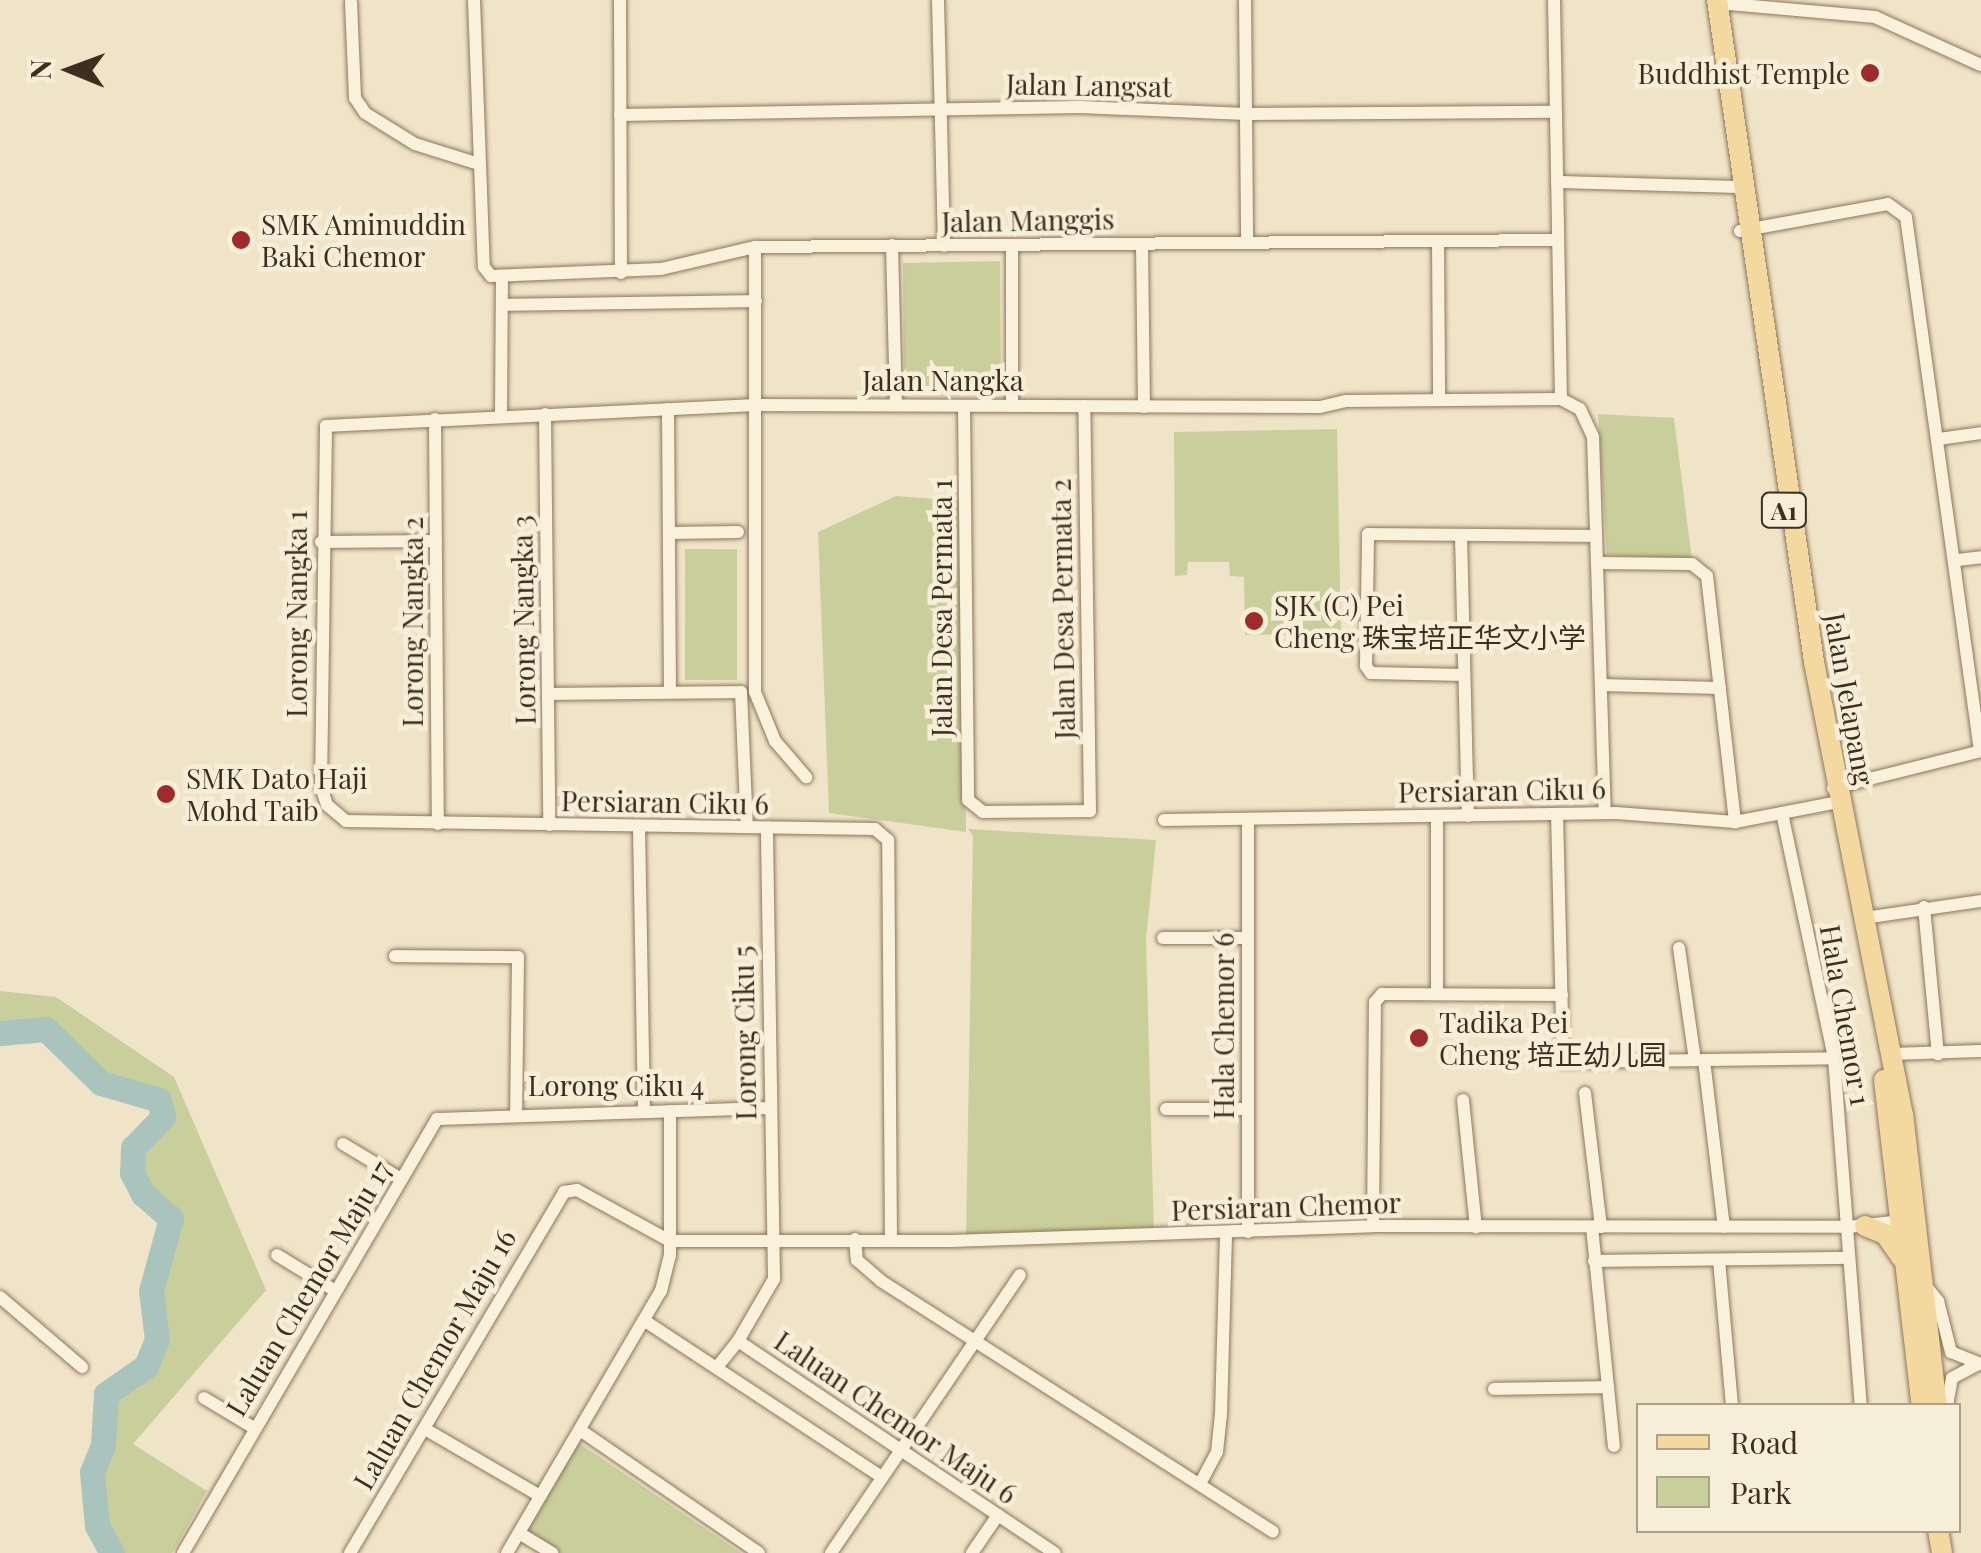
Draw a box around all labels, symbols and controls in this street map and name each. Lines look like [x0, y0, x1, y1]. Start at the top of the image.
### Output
north arrow [20, 20, 120, 120]
place label: Buddhist Temple [1636, 56, 1850, 90]
text: N [21, 59, 58, 80]
marker: Buddhist Temple [1859, 62, 1881, 84]
street label: Jalan Langsat [1006, 67, 1172, 103]
street label: Jalan Manggis [941, 202, 1115, 238]
place label: SMK Aminuddin Baki Chemor [261, 207, 467, 273]
marker: SMK Aminuddin Baki Chemor [230, 229, 252, 251]
street label: Jalan Nangka [862, 363, 1024, 397]
street label: Jalan Desa Permata 2 [1043, 478, 1081, 740]
street label: Jalan Desa Permata 1 [924, 479, 958, 737]
road number: A1 [1759, 490, 1809, 530]
street label: Lorong Nangka 1 [279, 510, 313, 718]
street label: Lorong Nangka 3 [504, 515, 542, 725]
street label: Lorong Nangka 2 [395, 516, 429, 728]
place label: SJK (C) Pei Cheng 珠宝培正华文小学 [1274, 588, 1586, 654]
marker: SJK (C) Pei Cheng 珠宝培正华文小学 [1243, 610, 1265, 632]
street label: Jalan Jelapang [1818, 610, 1882, 788]
place label: SMK Dato Haji Mohd Taib [186, 761, 368, 827]
street label: Persiaran Ciku 6 [1398, 771, 1606, 809]
marker: SMK Dato Haji Mohd Taib [155, 783, 177, 805]
street label: Persiaran Ciku 6 [561, 783, 769, 821]
street label: Hala Chemor 1 [1813, 922, 1879, 1108]
street label: Hala Chemor 6 [1206, 932, 1240, 1120]
street label: Lorong Ciku 5 [726, 945, 762, 1121]
place label: Tadika Pei Cheng 培正幼儿园 [1439, 1005, 1667, 1071]
marker: Tadika Pei Cheng 培正幼儿园 [1408, 1027, 1430, 1049]
street label: Lorong Ciku 4 [527, 1068, 705, 1102]
street label: Laluan Chemor Maju 17 [218, 1154, 398, 1422]
street label: Persiaran Chemor [1170, 1185, 1402, 1227]
street label: Laluan Chemor Maju 16 [346, 1223, 522, 1495]
street label: Laluan Chemor Maju 6 [768, 1323, 1024, 1511]
legend [1636, 1403, 1961, 1533]
text: Road [1730, 1422, 1798, 1462]
text: Park [1730, 1472, 1792, 1512]

